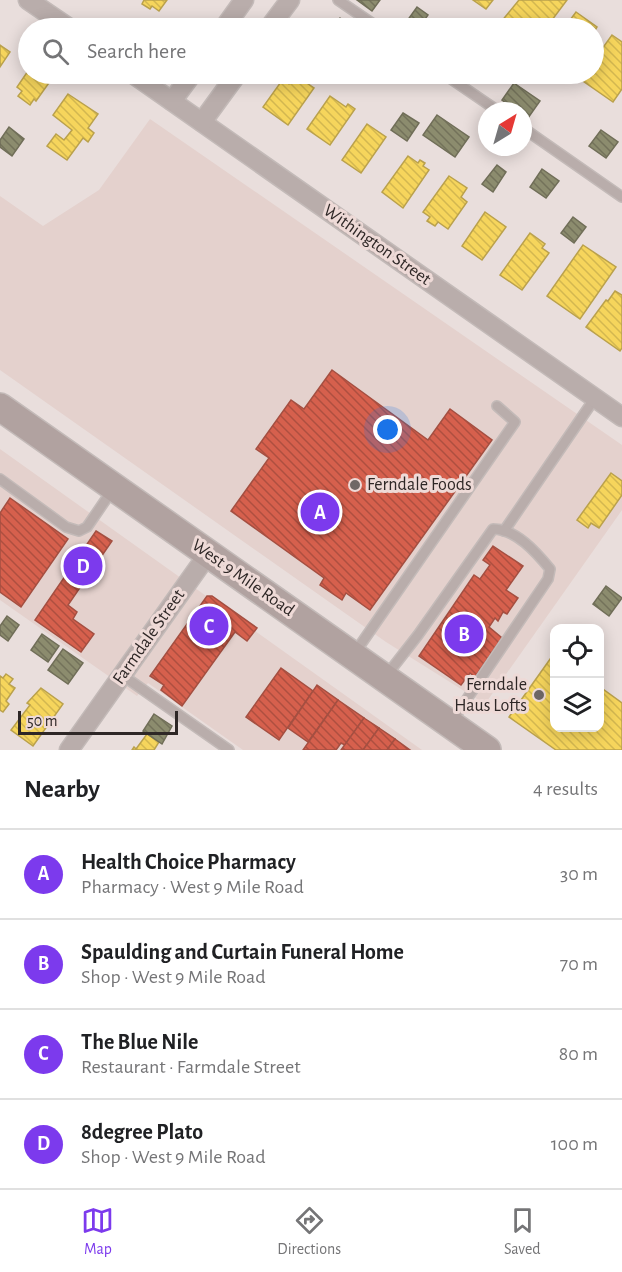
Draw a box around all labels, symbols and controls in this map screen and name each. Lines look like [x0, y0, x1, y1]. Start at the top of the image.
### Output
search box [18, 18, 604, 84]
icon: search [39, 35, 72, 68]
text: Search here [87, 40, 186, 62]
north arrow [478, 102, 532, 156]
street label: Withington Street [320, 201, 434, 289]
your location [373, 415, 402, 444]
place label: Ferndale Foods [367, 476, 472, 494]
marker: Ferndale Foods [348, 478, 362, 492]
pin: A [300, 490, 340, 534]
street label: West 9 Mile Road [188, 536, 298, 620]
pin: D [64, 544, 103, 588]
street label: Farmdale Street [110, 586, 188, 688]
pin: C [190, 604, 228, 648]
pin: B [444, 612, 484, 656]
map controls [550, 624, 604, 732]
button: locate [550, 624, 604, 678]
place label: Ferndale Haus Lofts [454, 676, 527, 715]
button: layers [550, 678, 604, 732]
marker: Ferndale Haus Lofts [532, 688, 546, 702]
scale bar [18, 708, 178, 736]
text: 50 m [27, 713, 58, 729]
text: Nearby [24, 776, 100, 802]
text: 4 results [533, 779, 598, 799]
text: Health Choice Pharmacy [81, 851, 296, 873]
text: A [38, 864, 50, 884]
text: 30 m [560, 864, 598, 884]
text: Pharmacy · West 9 Mile Road [81, 877, 304, 897]
text: Spaulding and Curtain Funeral Home [81, 941, 404, 963]
text: B [38, 954, 49, 974]
text: 70 m [560, 954, 598, 974]
text: Shop · West 9 Mile Road [81, 967, 266, 987]
text: The Blue Nile [81, 1031, 199, 1053]
text: C [38, 1044, 49, 1064]
text: 80 m [559, 1044, 598, 1064]
text: Restaurant · Farmdale Street [81, 1057, 301, 1077]
text: 8degree Plato [81, 1121, 203, 1143]
text: D [37, 1134, 50, 1154]
text: 100 m [551, 1134, 598, 1154]
text: Shop · West 9 Mile Road [81, 1147, 266, 1167]
tab: Map [81, 1204, 114, 1259]
tab: Directions [277, 1204, 341, 1259]
tab: Saved [504, 1204, 541, 1259]

